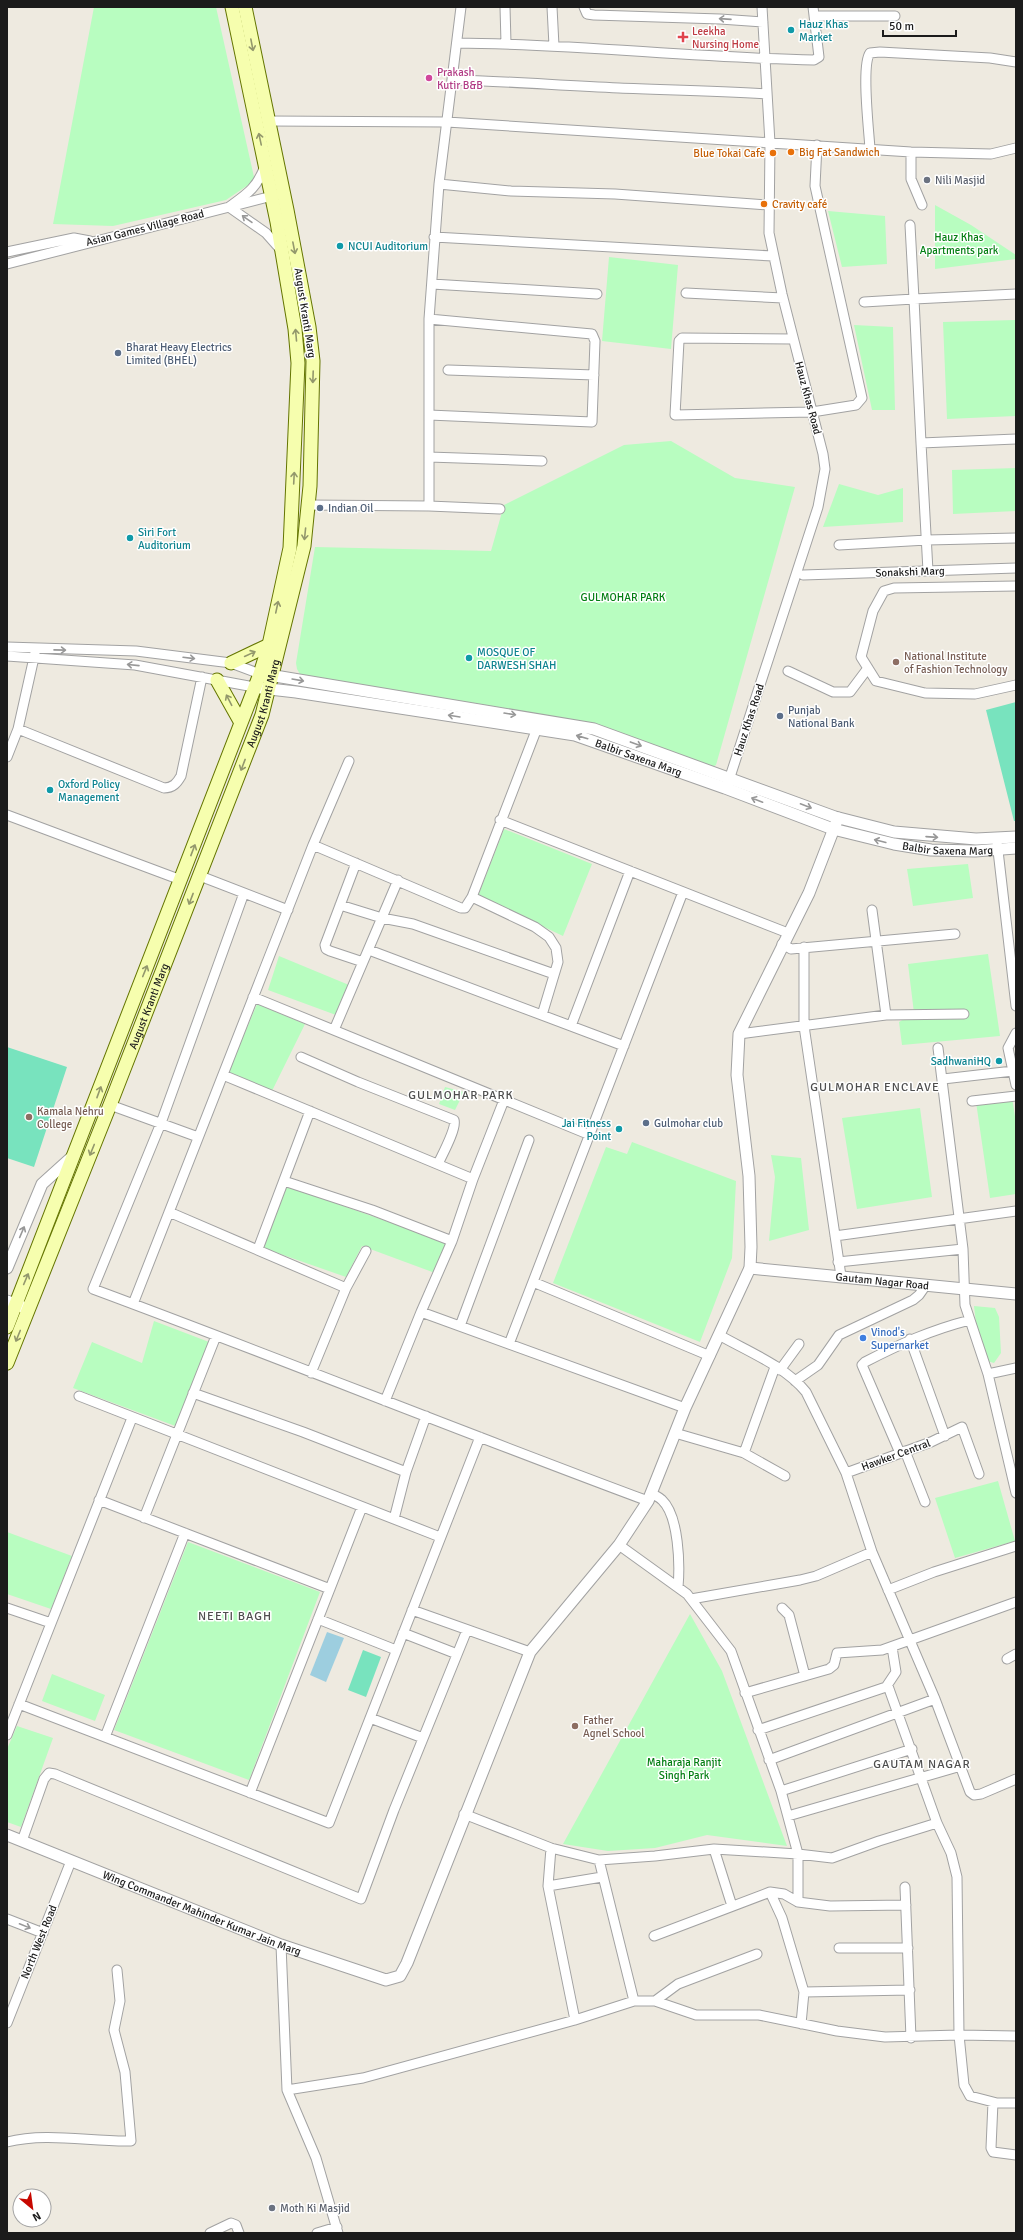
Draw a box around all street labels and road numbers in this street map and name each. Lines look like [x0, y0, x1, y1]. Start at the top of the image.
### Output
street label: Asian Games Village Road [85, 207, 206, 249]
street label: August Kranti Marg [291, 267, 319, 359]
street label: Hauz Khas Road [792, 360, 824, 436]
street label: Sonakshi Marg [875, 564, 945, 580]
street label: August Kranti Marg [244, 658, 282, 749]
street label: Hauz Khas Road [731, 682, 767, 758]
street label: Balbir Saxena Marg [594, 736, 684, 779]
street label: Balbir Saxena Marg [901, 839, 994, 858]
street label: August Kranti Marg [126, 961, 171, 1051]
street label: Gautam Nagar Road [835, 1270, 930, 1292]
street label: Hawker Central [860, 1436, 932, 1474]
street label: Wing Commander Mahinder Kumar Jain Marg [101, 1868, 303, 1958]
street label: North West Road [18, 1903, 60, 1981]

